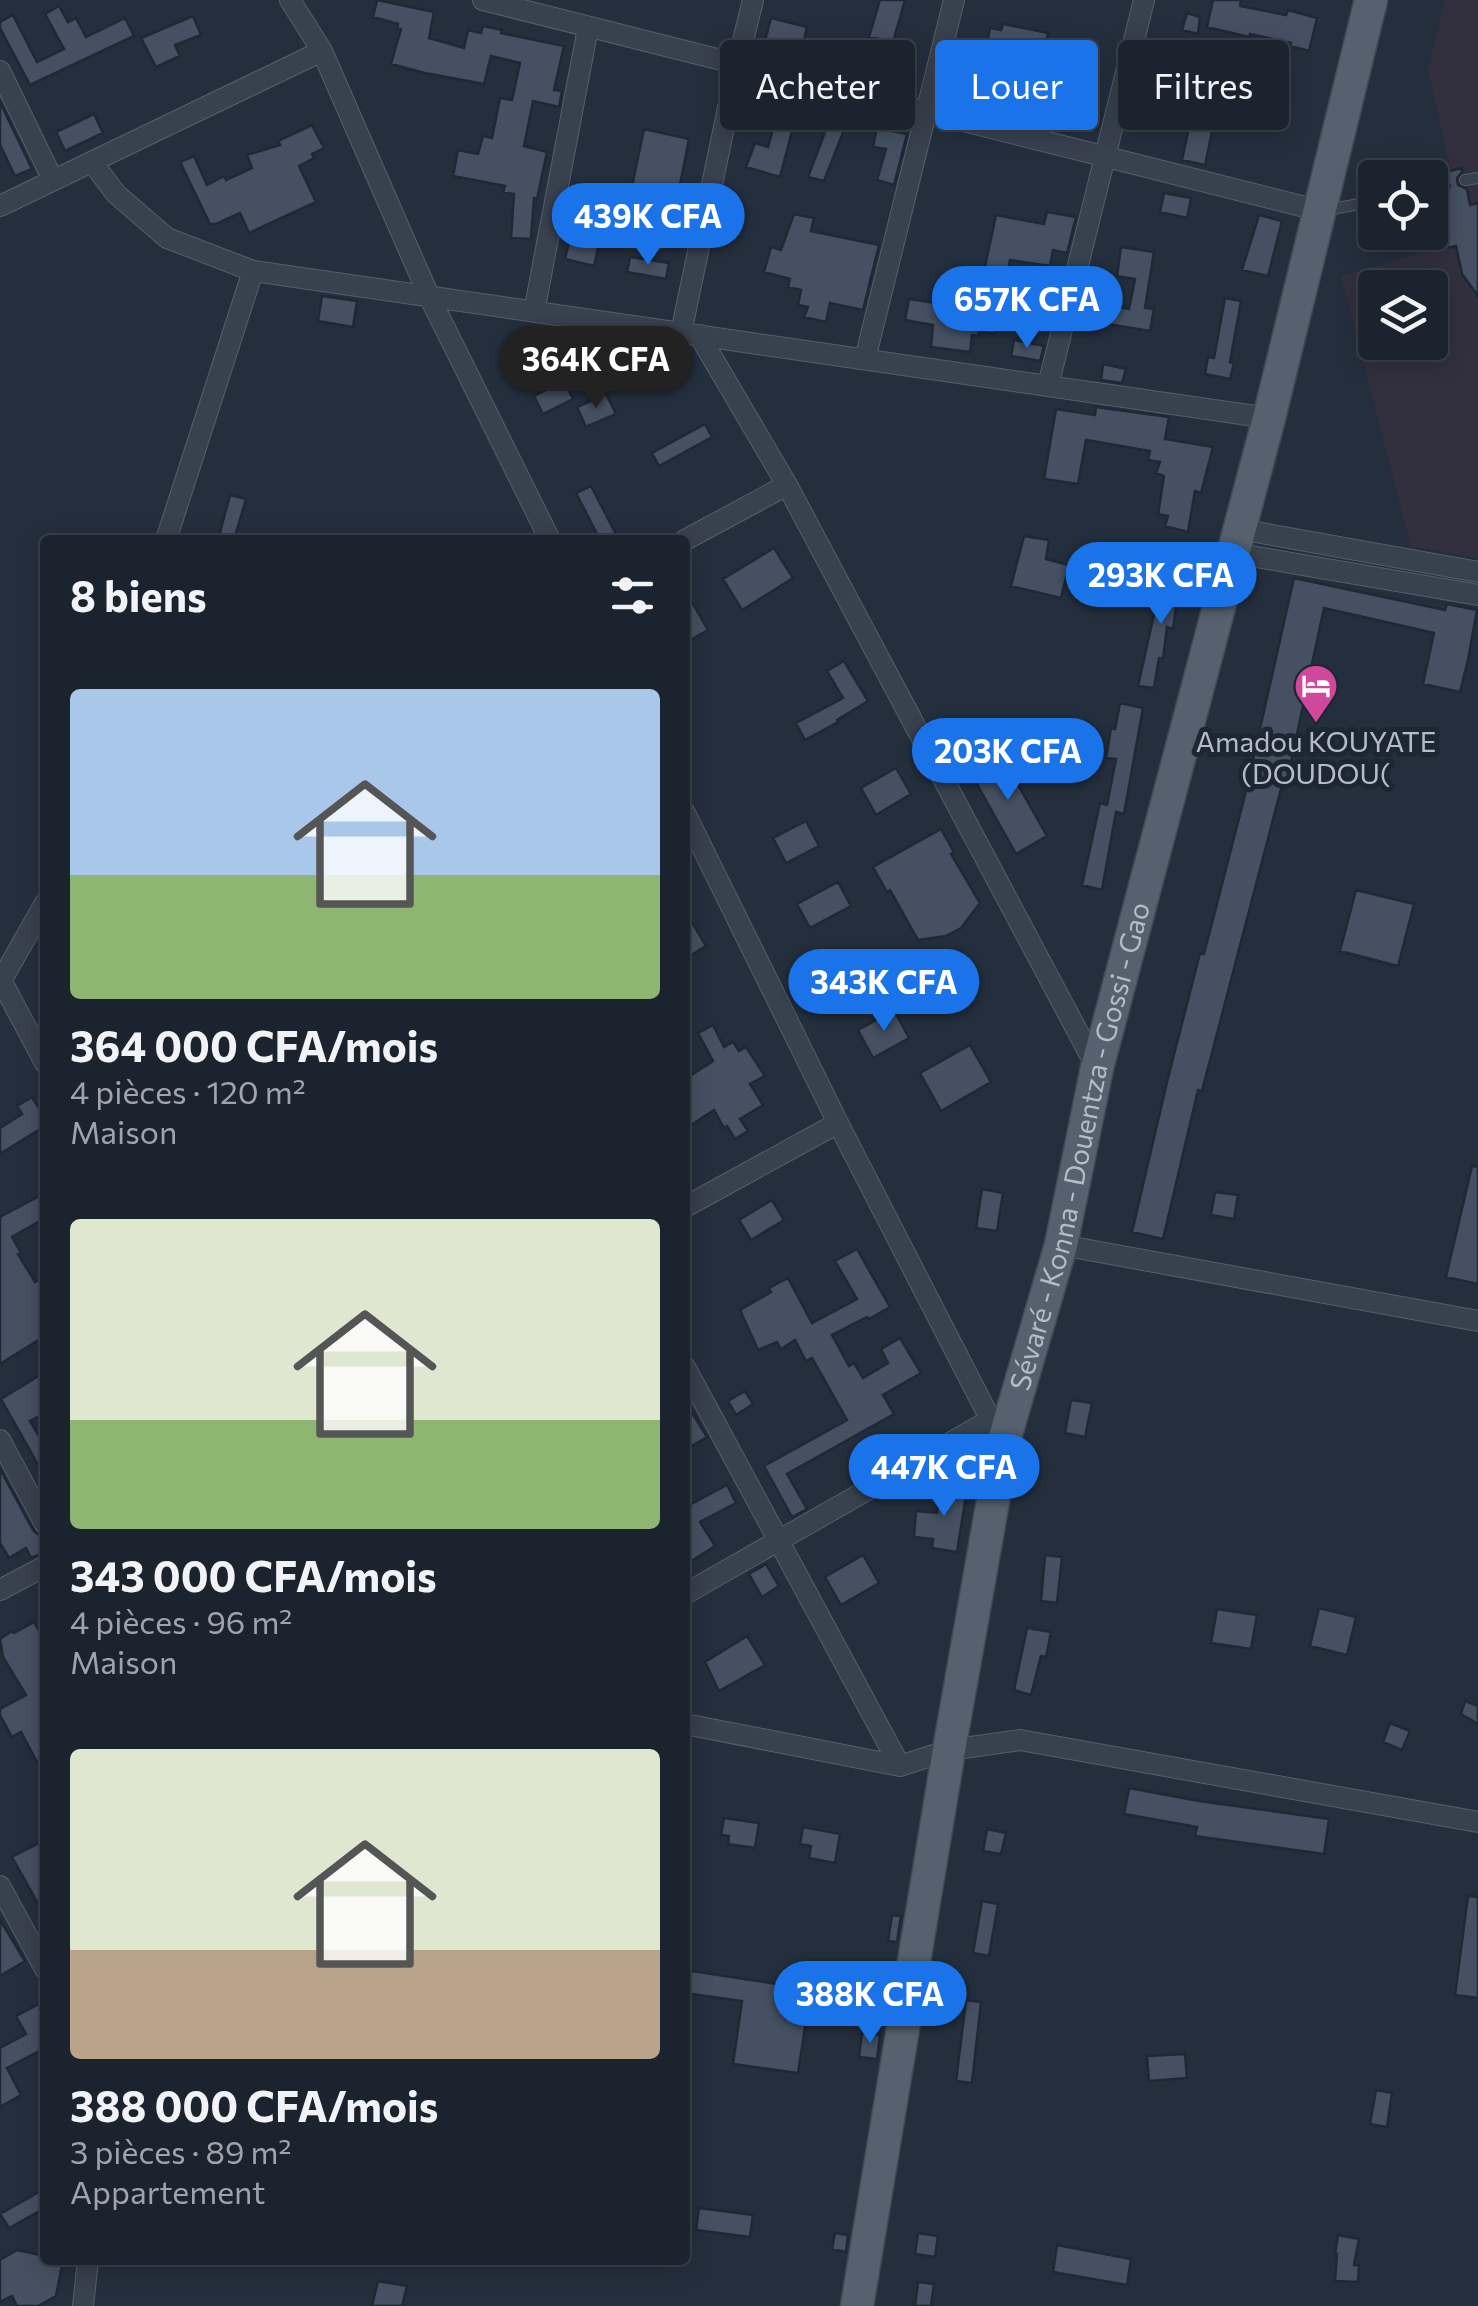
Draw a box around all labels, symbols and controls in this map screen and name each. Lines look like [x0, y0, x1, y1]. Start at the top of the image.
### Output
chip: Acheter [720, 40, 915, 130]
chip: Louer [935, 40, 1098, 130]
chip: Filtres [1118, 40, 1289, 130]
map controls [1358, 160, 1448, 360]
button: locate [1358, 160, 1448, 250]
pin: 439K CFA [545, 183, 751, 268]
text: 439K CFA [574, 195, 722, 235]
pin: 657K CFA [924, 266, 1130, 351]
button: layers [1358, 270, 1448, 360]
text: 657K CFA [954, 278, 1100, 318]
pin: 364K CFA [493, 326, 699, 411]
text: 364K CFA [522, 338, 670, 378]
pin: 293K CFA [1058, 542, 1264, 627]
text: 293K CFA [1088, 554, 1234, 594]
icon: filters [605, 568, 660, 623]
text: 8 biens [70, 569, 207, 621]
hotel icon: Amadou KOUYATE (DOUDOU( [1293, 663, 1339, 724]
pin: 203K CFA [905, 718, 1111, 803]
place label: Amadou KOUYATE (DOUDOU( [1196, 724, 1436, 790]
text: 203K CFA [934, 730, 1082, 770]
icon: home [275, 754, 455, 934]
street label: Sévaré - Konna - Douentza - Gossi - Gao [1002, 898, 1156, 1394]
pin: 343K CFA [781, 949, 987, 1034]
text: 343K CFA [810, 961, 958, 1001]
text: 364 000 CFA/mois [70, 1019, 438, 1071]
text: 4 pièces · 120 m² [70, 1071, 306, 1111]
text: Maison [70, 1111, 177, 1151]
icon: home [275, 1284, 455, 1464]
pin: 447K CFA [841, 1434, 1047, 1519]
text: 447K CFA [871, 1446, 1017, 1486]
text: 343 000 CFA/mois [70, 1549, 437, 1601]
text: 4 pièces · 96 m² [70, 1601, 292, 1641]
text: Maison [70, 1641, 177, 1681]
icon: home [275, 1814, 455, 1994]
pin: 388K CFA [767, 1961, 973, 2046]
text: 388K CFA [796, 1973, 944, 2013]
text: 388 000 CFA/mois [70, 2079, 438, 2131]
text: 3 pièces · 89 m² [70, 2131, 291, 2171]
text: Appartement [70, 2171, 265, 2211]

